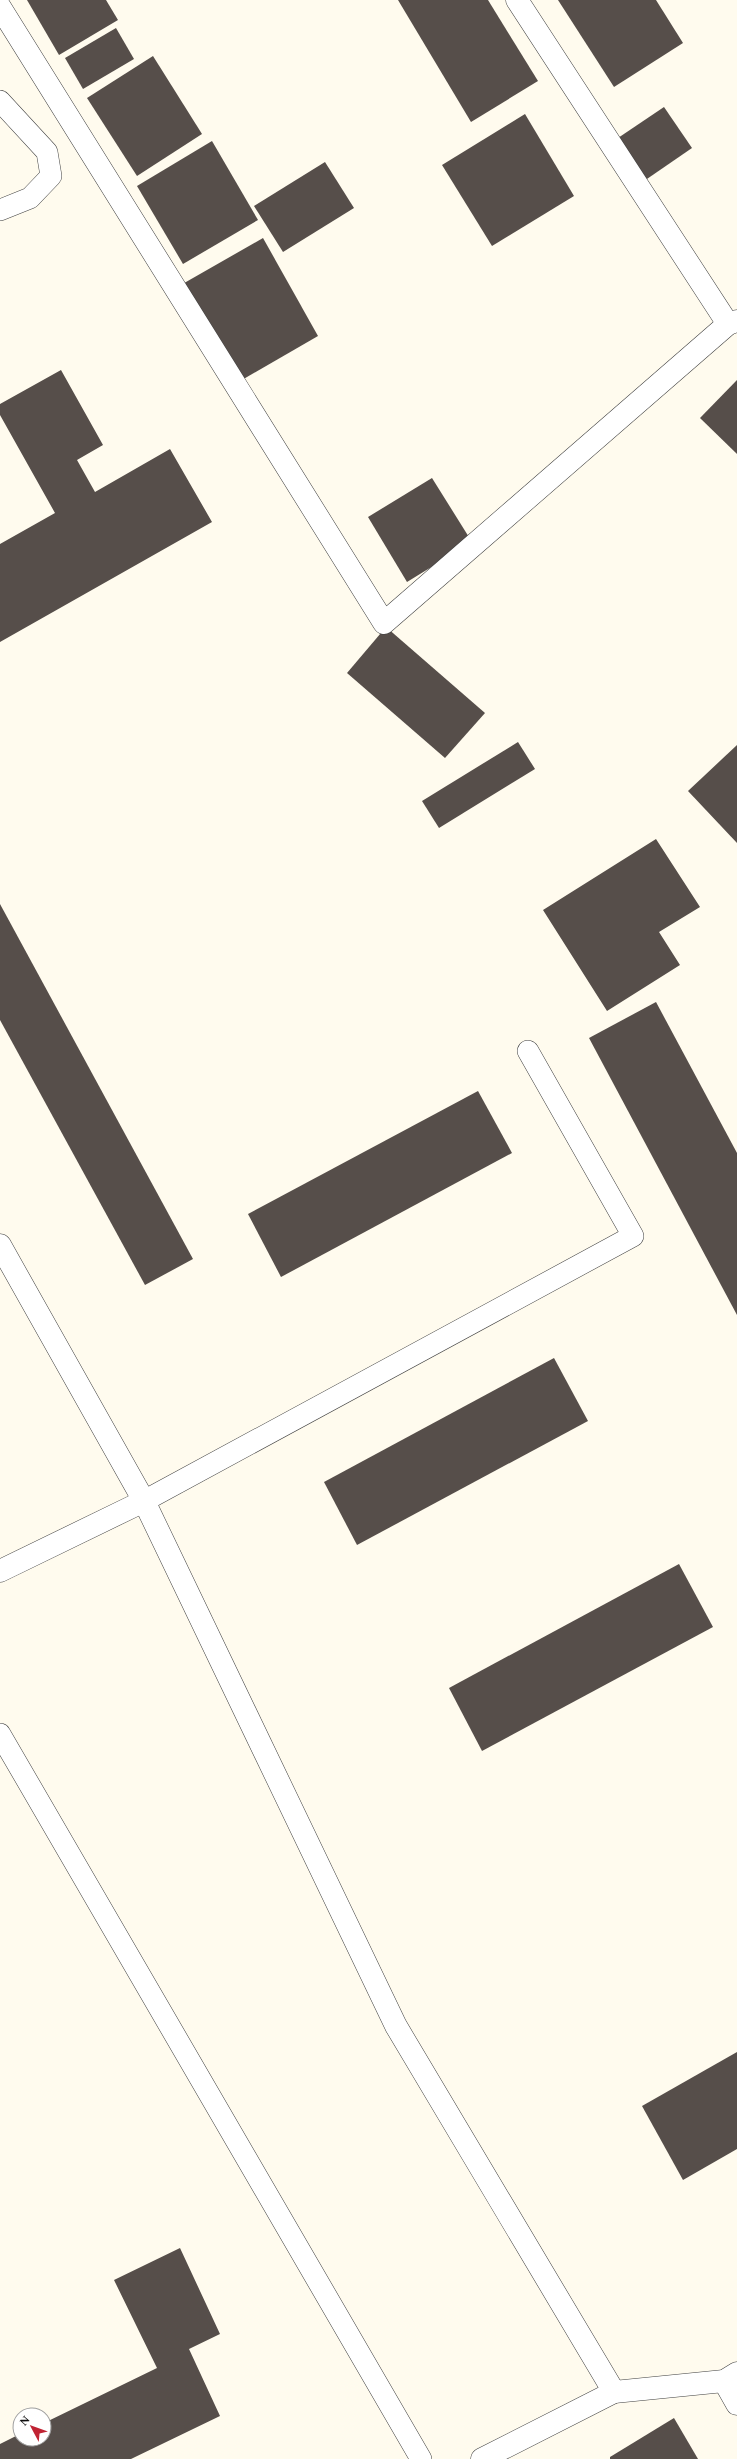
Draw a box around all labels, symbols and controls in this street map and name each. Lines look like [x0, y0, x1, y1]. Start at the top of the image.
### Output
north arrow [12, 2407, 52, 2447]
text: N [15, 2412, 34, 2430]

